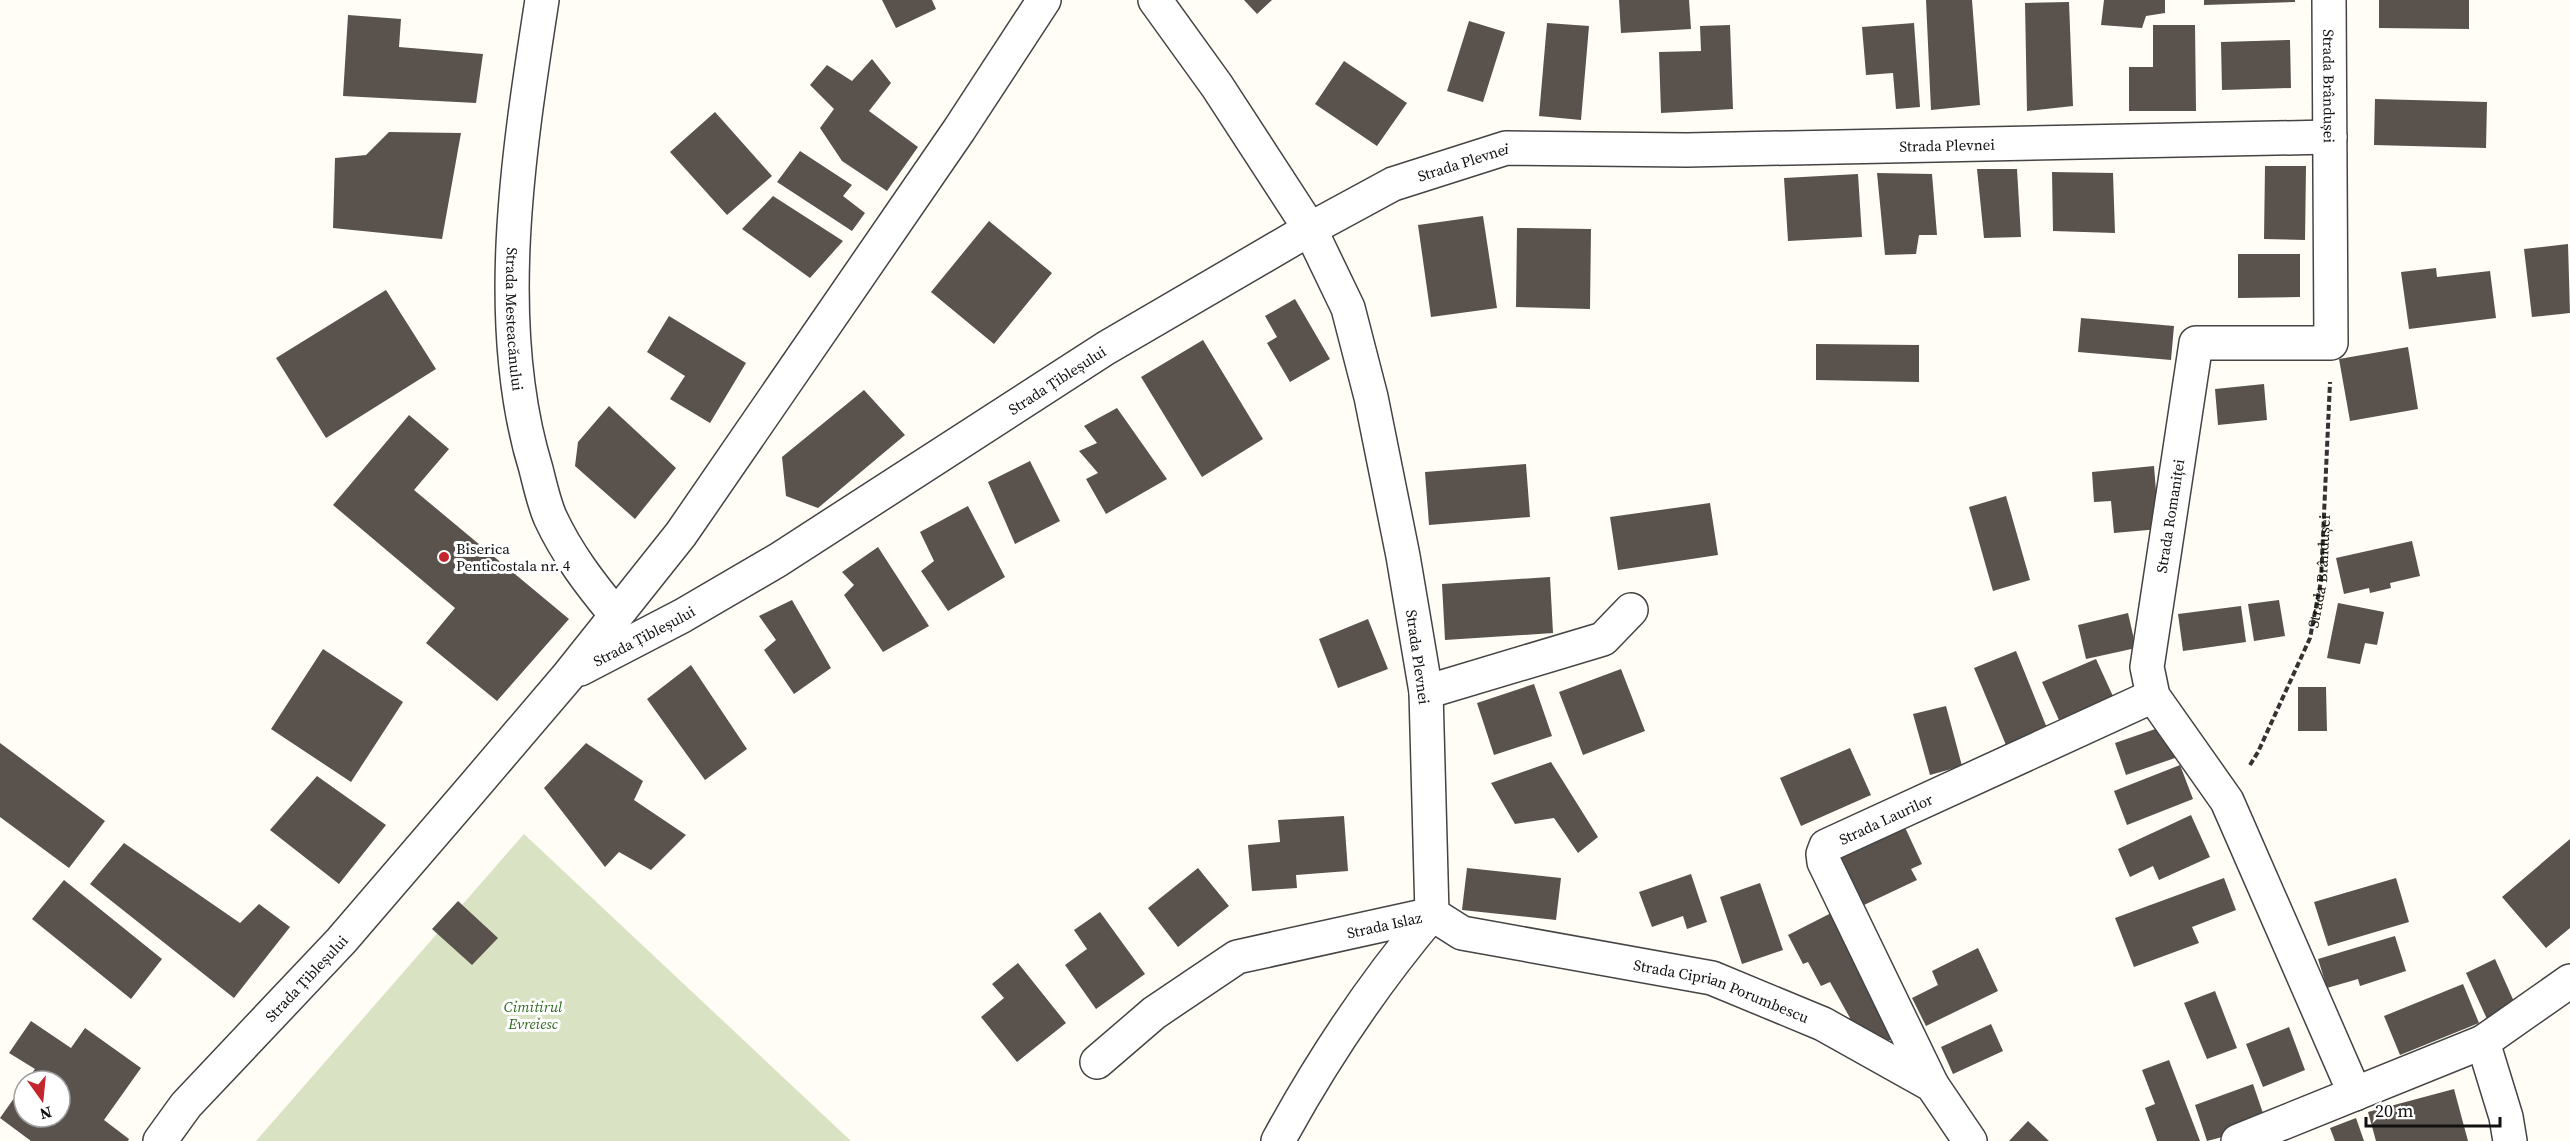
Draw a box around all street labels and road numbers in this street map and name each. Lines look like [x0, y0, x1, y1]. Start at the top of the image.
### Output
street label: Strada Brândușei [2319, 29, 2340, 143]
street label: Strada Plevnei [1899, 133, 1995, 156]
street label: Strada Plevnei [1415, 137, 1509, 186]
street label: Strada Mesteacănului [502, 247, 529, 392]
street label: Strada Țibleșului [1004, 340, 1110, 419]
street label: Strada Romaniței [2151, 457, 2189, 575]
street label: Strada Brândușei [2302, 514, 2334, 630]
street label: Strada Țibleșului [589, 600, 699, 671]
street label: Strada Plevnei [1401, 608, 1435, 706]
street label: Strada Laurilor [1835, 788, 1937, 849]
street label: Strada Islaz [1345, 906, 1424, 943]
street label: Strada Țibleșului [260, 930, 352, 1026]
street label: Strada Ciprian Porumbescu [1632, 954, 1813, 1028]

